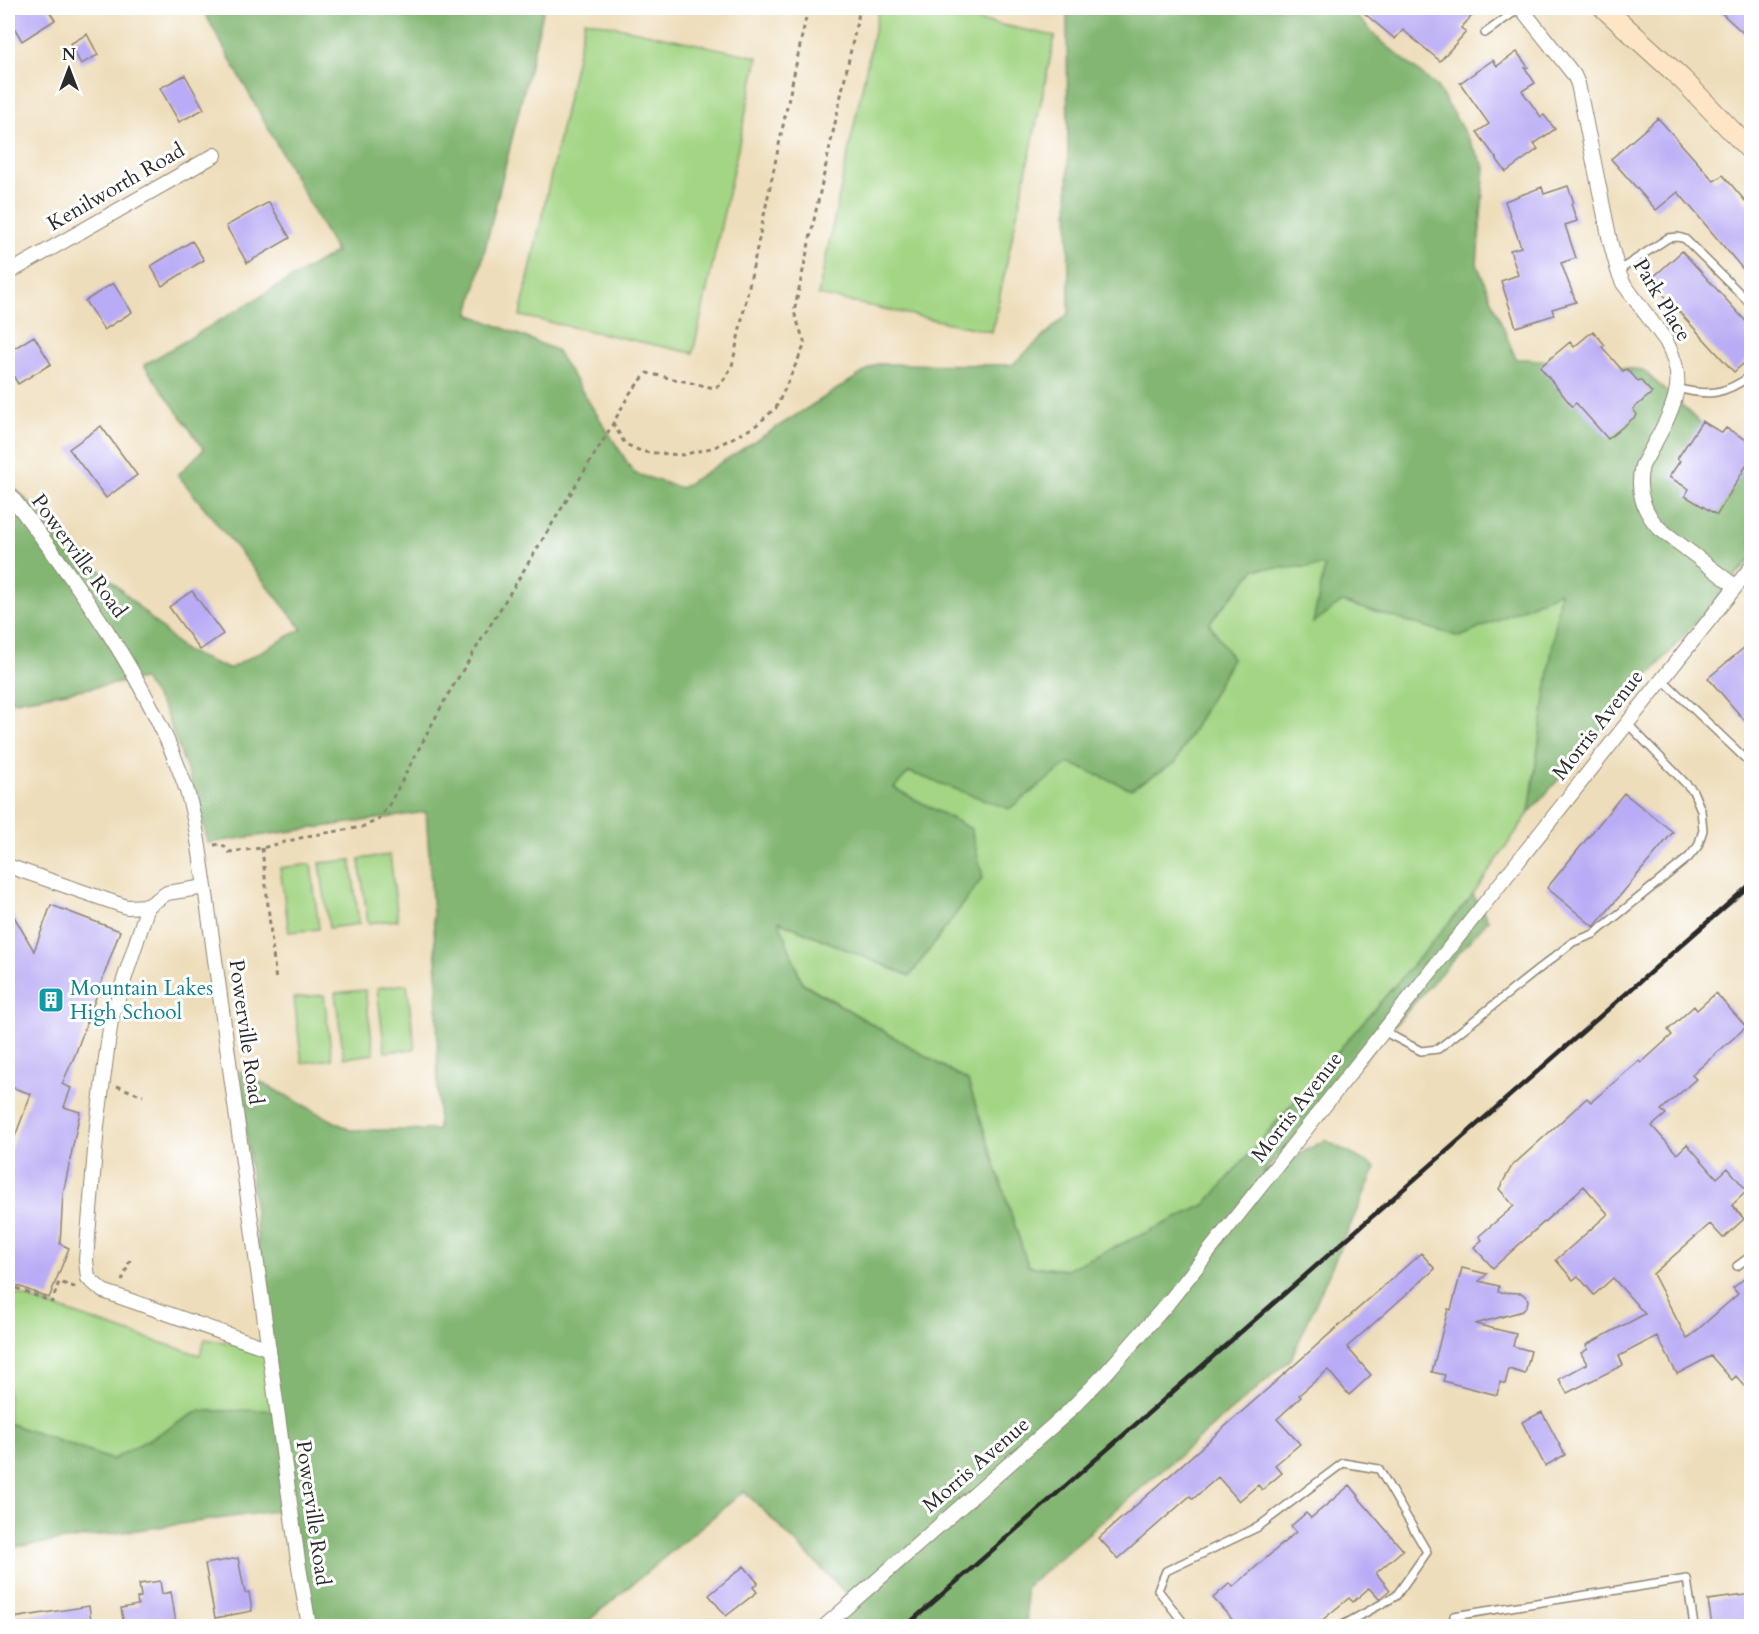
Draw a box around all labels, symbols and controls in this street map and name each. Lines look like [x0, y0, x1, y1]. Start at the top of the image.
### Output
north arrow [39, 39, 99, 99]
text: N [62, 44, 76, 66]
street label: Kenilworth Road [42, 136, 190, 238]
street label: Park Place [1626, 253, 1698, 347]
street label: Powerville Road [24, 488, 134, 624]
street label: Morris Avenue [1546, 664, 1650, 786]
street label: Powerville Road [221, 958, 271, 1106]
place label: Mountain Lakes High School [70, 974, 213, 1027]
building icon: Mountain Lakes High School [36, 985, 66, 1015]
street label: Morris Avenue [1245, 1046, 1349, 1168]
street label: Morris Avenue [916, 1410, 1036, 1520]
street label: Powerville Road [288, 1439, 338, 1587]

